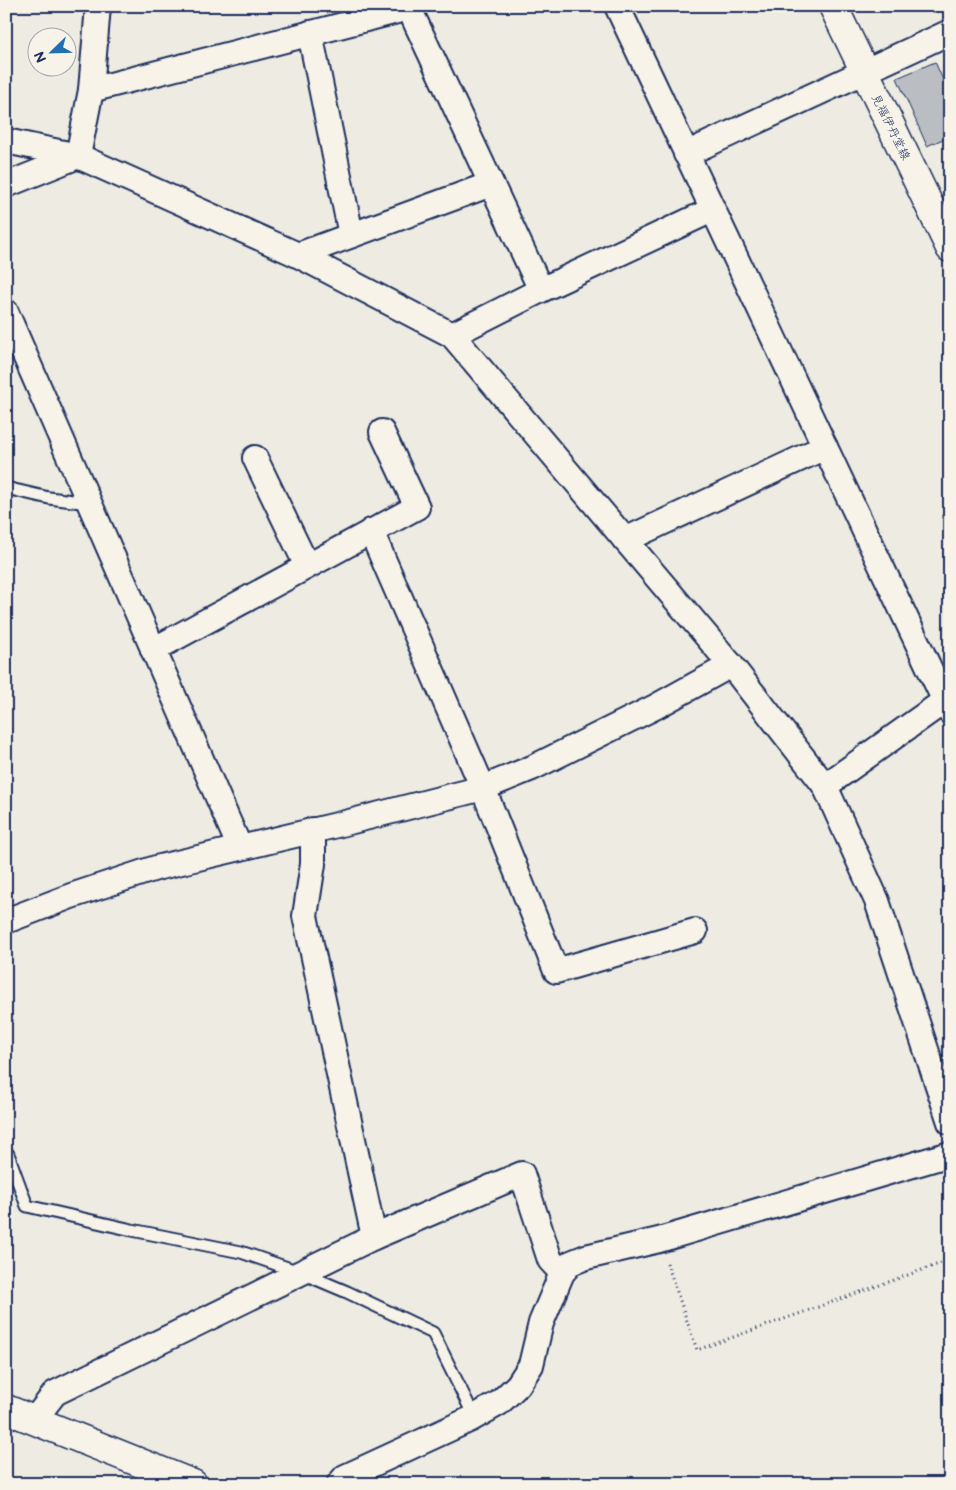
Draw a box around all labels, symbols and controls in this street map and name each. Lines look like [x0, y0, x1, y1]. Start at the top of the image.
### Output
north arrow [28, 28, 78, 78]
text: N [31, 49, 50, 65]
street label: 見福伊丹堂線 [868, 92, 913, 163]

